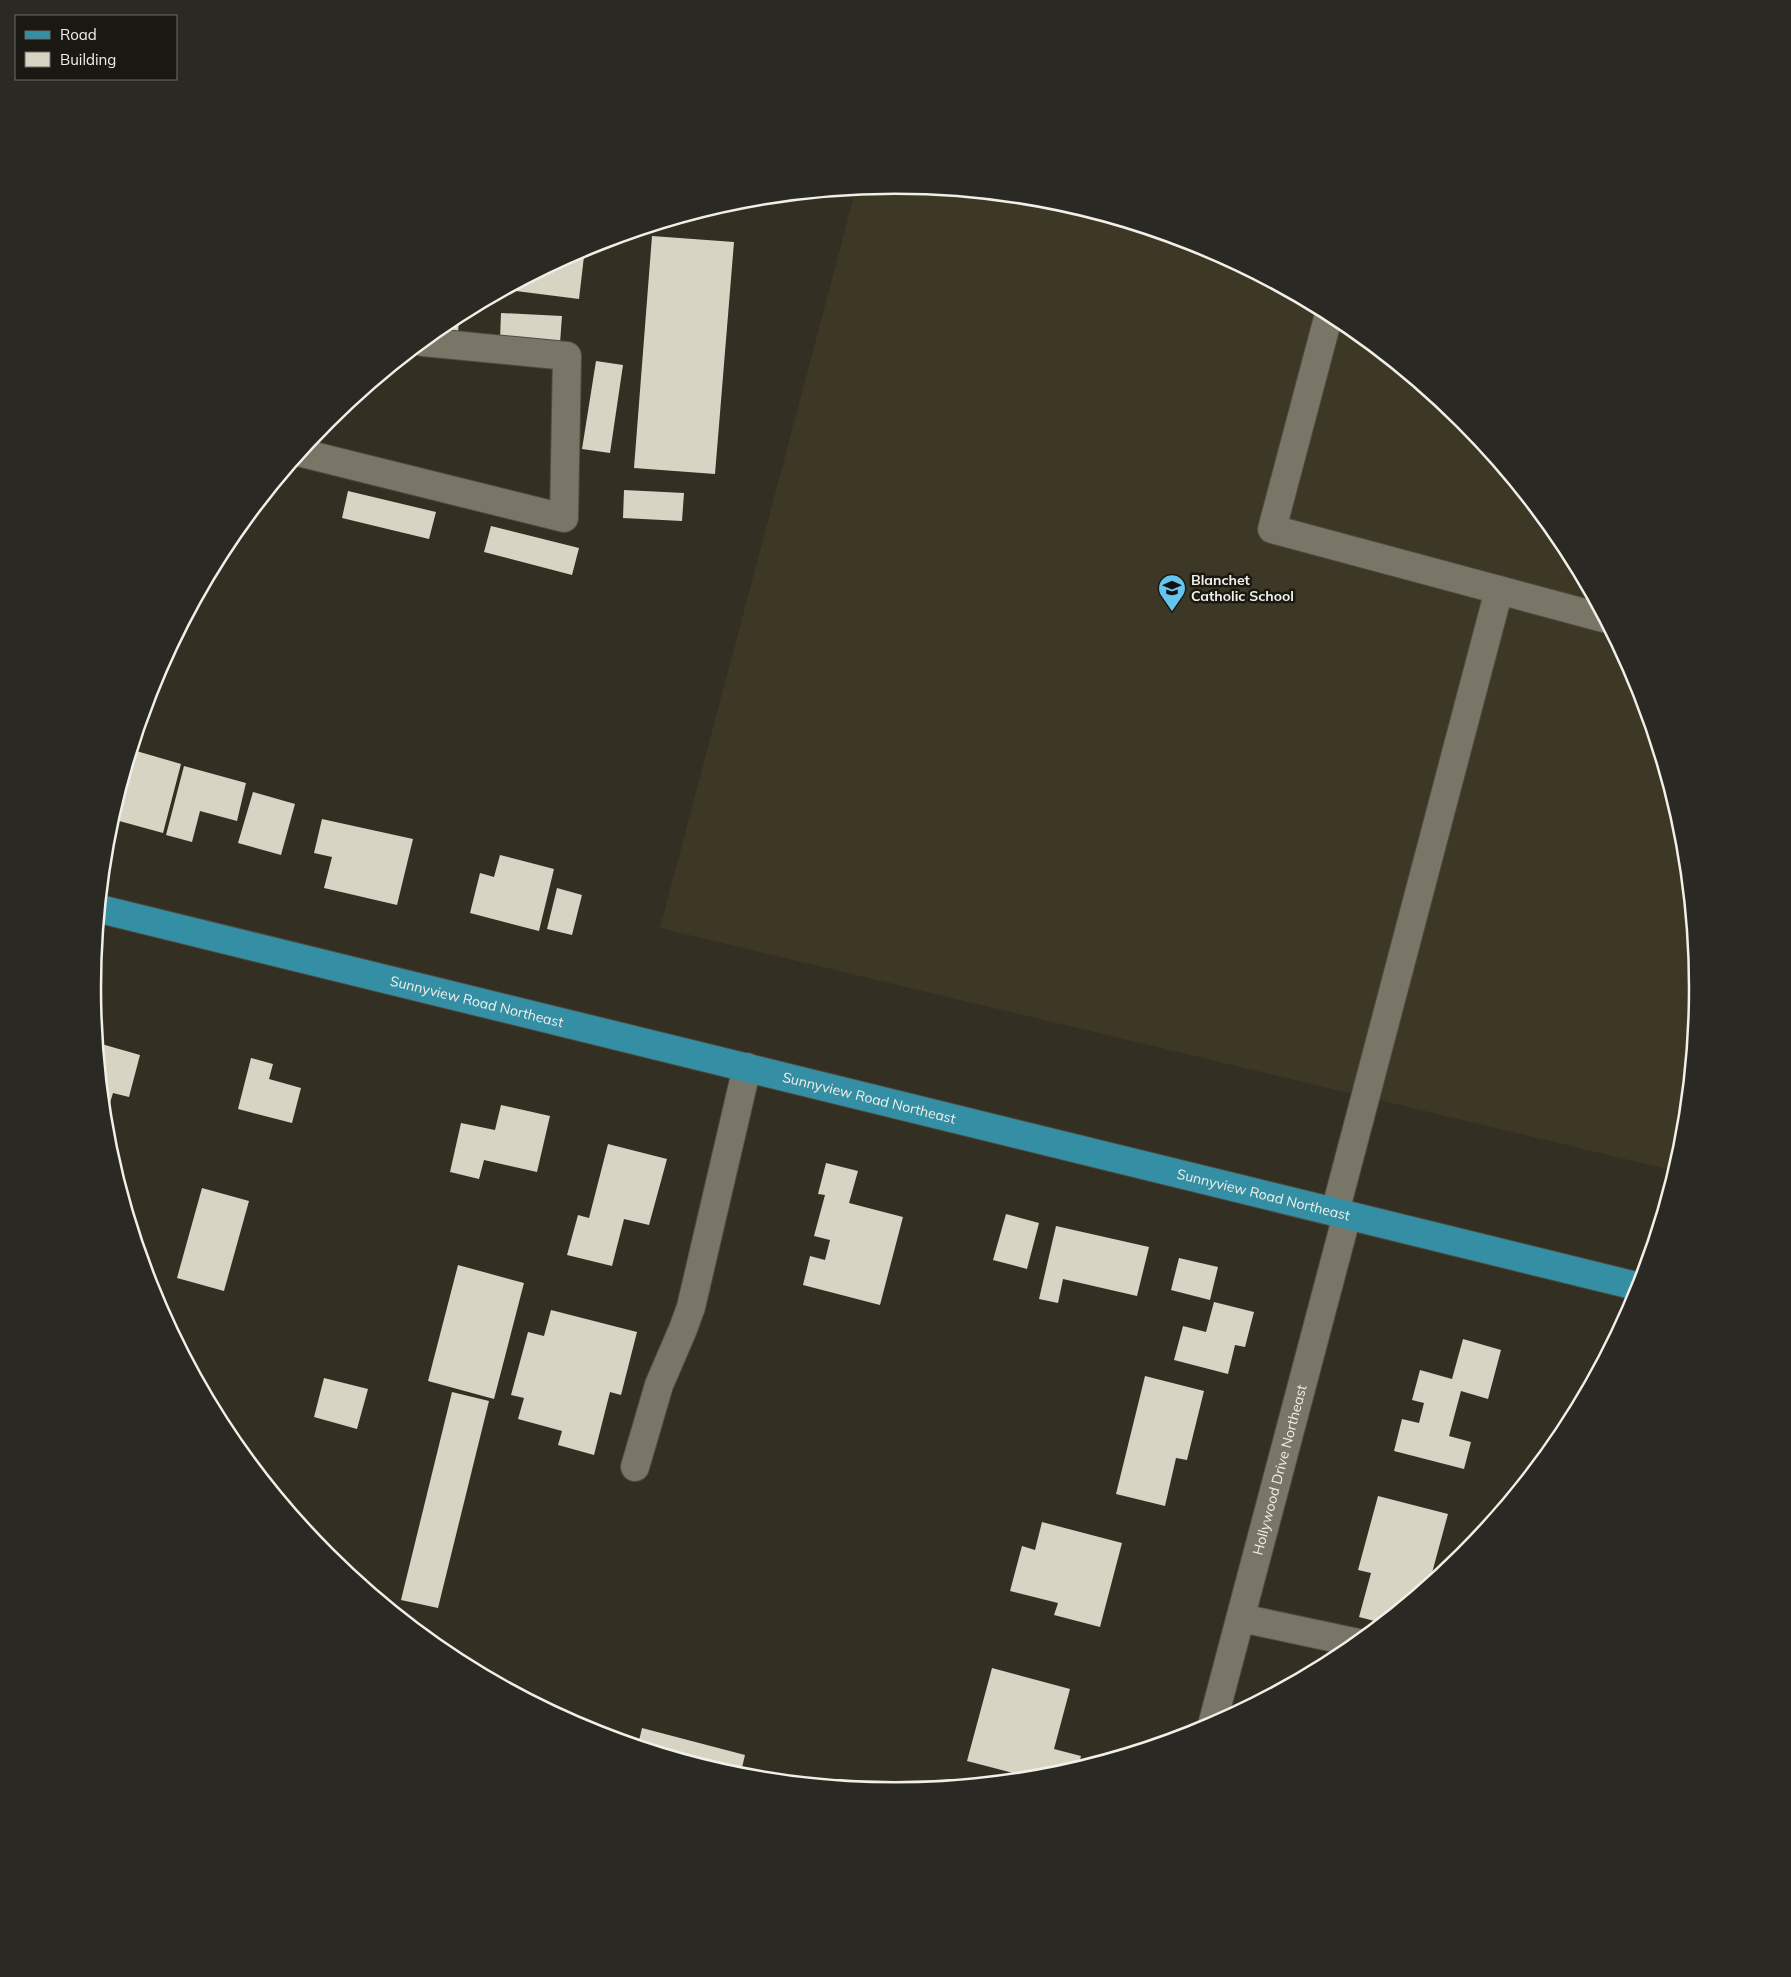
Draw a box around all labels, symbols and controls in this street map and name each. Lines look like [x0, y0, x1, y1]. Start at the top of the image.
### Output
legend [15, 15, 178, 80]
text: Road [60, 25, 97, 44]
text: Building [60, 50, 116, 69]
place label: Blanchet Catholic School [1191, 571, 1294, 605]
school or university icon: Blanchet Catholic School [1157, 573, 1187, 612]
street label: Sunnyview Road Northeast [388, 972, 565, 1031]
street label: Sunnyview Road Northeast [781, 1068, 958, 1128]
street label: Sunnyview Road Northeast [1175, 1165, 1352, 1225]
street label: Hollywood Drive Northeast [1248, 1383, 1311, 1557]

